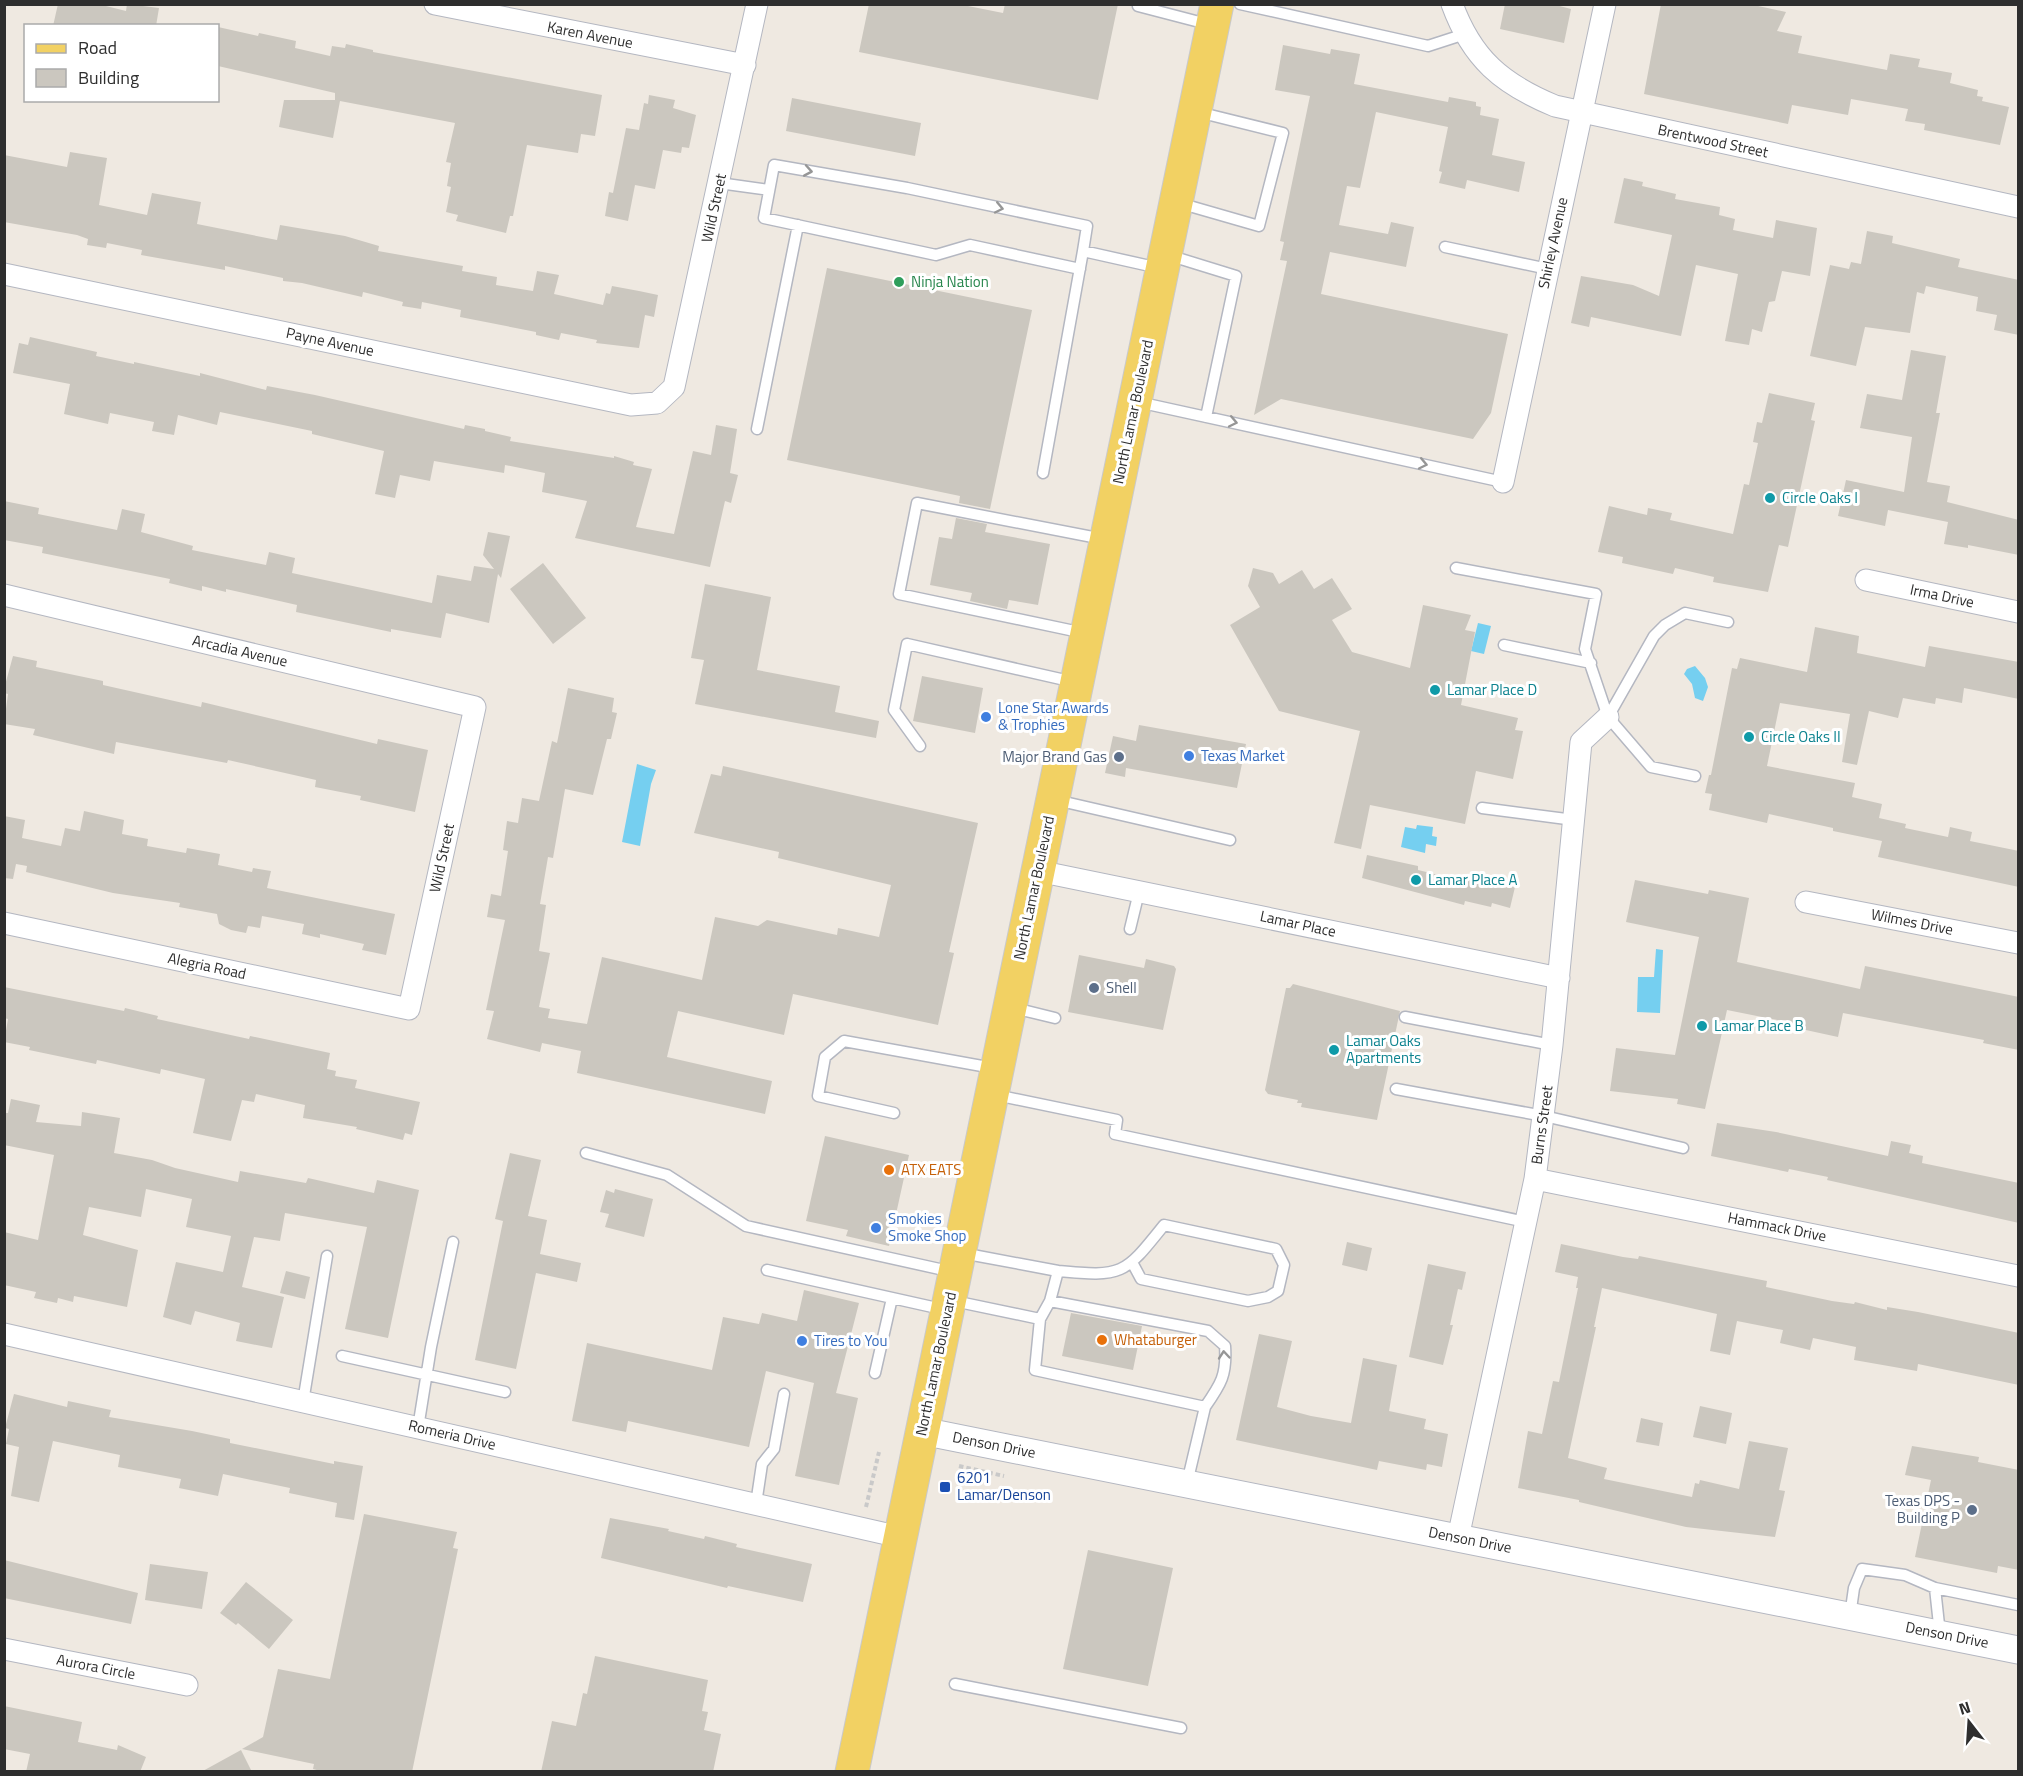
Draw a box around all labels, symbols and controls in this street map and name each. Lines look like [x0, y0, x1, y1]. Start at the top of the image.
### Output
street label: Karen Avenue [545, 15, 635, 54]
legend [24, 24, 219, 102]
text: Road [78, 34, 117, 61]
text: Building [78, 64, 139, 91]
street label: Brentwood Street [1656, 118, 1771, 164]
one-way arrow [802, 164, 812, 177]
street label: Wild Street [695, 171, 732, 244]
street label: Shirley Avenue [1532, 195, 1573, 291]
one-way arrow [994, 200, 1004, 213]
place label: Ninja Nation [911, 270, 989, 293]
marker: Ninja Nation [892, 275, 906, 289]
street label: Payne Avenue [284, 321, 376, 362]
street label: North Lamar Boulevard [1106, 338, 1159, 486]
one-way arrow [1228, 415, 1238, 428]
one-way arrow [1418, 457, 1428, 470]
place label: Circle Oaks I [1782, 486, 1858, 509]
marker: Circle Oaks I [1763, 491, 1777, 505]
street label: Irma Drive [1908, 578, 1976, 614]
street label: Arcadia Avenue [190, 628, 290, 673]
place label: Lamar Place D [1447, 678, 1537, 701]
marker: Lamar Place D [1428, 683, 1442, 697]
place label: Lone Star Awards & Trophies [998, 696, 1109, 736]
marker: Lone Star Awards & Trophies [979, 710, 993, 724]
place label: Circle Oaks II [1761, 725, 1841, 748]
marker: Circle Oaks II [1742, 730, 1756, 744]
place label: Texas Market [1201, 744, 1285, 767]
place label: Major Brand Gas [1002, 745, 1107, 768]
marker: Texas Market [1182, 749, 1196, 763]
marker: Major Brand Gas [1112, 750, 1126, 764]
street label: North Lamar Boulevard [1007, 814, 1060, 962]
street label: Wild Street [423, 821, 460, 894]
place label: Lamar Place A [1428, 868, 1517, 891]
marker: Lamar Place A [1409, 873, 1423, 887]
street label: Wilmes Drive [1869, 902, 1955, 941]
street label: Lamar Place [1258, 904, 1338, 943]
street label: Alegria Road [166, 946, 248, 985]
place label: Shell [1106, 976, 1137, 999]
marker: Shell [1087, 981, 1101, 995]
place label: Lamar Place B [1714, 1014, 1804, 1037]
marker: Lamar Place B [1695, 1019, 1709, 1033]
place label: Lamar Oaks Apartments [1346, 1029, 1421, 1069]
marker: Lamar Oaks Apartments [1327, 1043, 1341, 1057]
street label: Burns Street [1525, 1083, 1559, 1166]
place label: ATX EATS [901, 1158, 961, 1181]
marker: ATX EATS [882, 1163, 896, 1177]
street label: Hammack Drive [1726, 1206, 1828, 1247]
place label: Smokies Smoke Shop [888, 1207, 967, 1247]
marker: Smokies Smoke Shop [869, 1221, 883, 1235]
street label: North Lamar Boulevard [909, 1290, 962, 1438]
place label: Whataburger [1114, 1328, 1197, 1351]
place label: Tires to You [814, 1329, 887, 1352]
marker: Whataburger [1095, 1333, 1109, 1347]
marker: Tires to You [795, 1334, 809, 1348]
one-way arrow [1218, 1350, 1231, 1359]
street label: Romeria Drive [406, 1413, 498, 1456]
street label: Denson Drive [950, 1425, 1038, 1464]
place label: 6201 Lamar/Denson [957, 1466, 1051, 1506]
marker: 6201 Lamar/Denson [938, 1480, 952, 1494]
place label: Texas DPS - Building P [1885, 1489, 1960, 1529]
marker: Texas DPS - Building P [1965, 1503, 1979, 1517]
street label: Denson Drive [1426, 1520, 1514, 1559]
street label: Denson Drive [1903, 1615, 1991, 1654]
street label: Aurora Circle [55, 1648, 138, 1685]
north arrow [1939, 1692, 1999, 1752]
text: N [1956, 1695, 1973, 1721]

